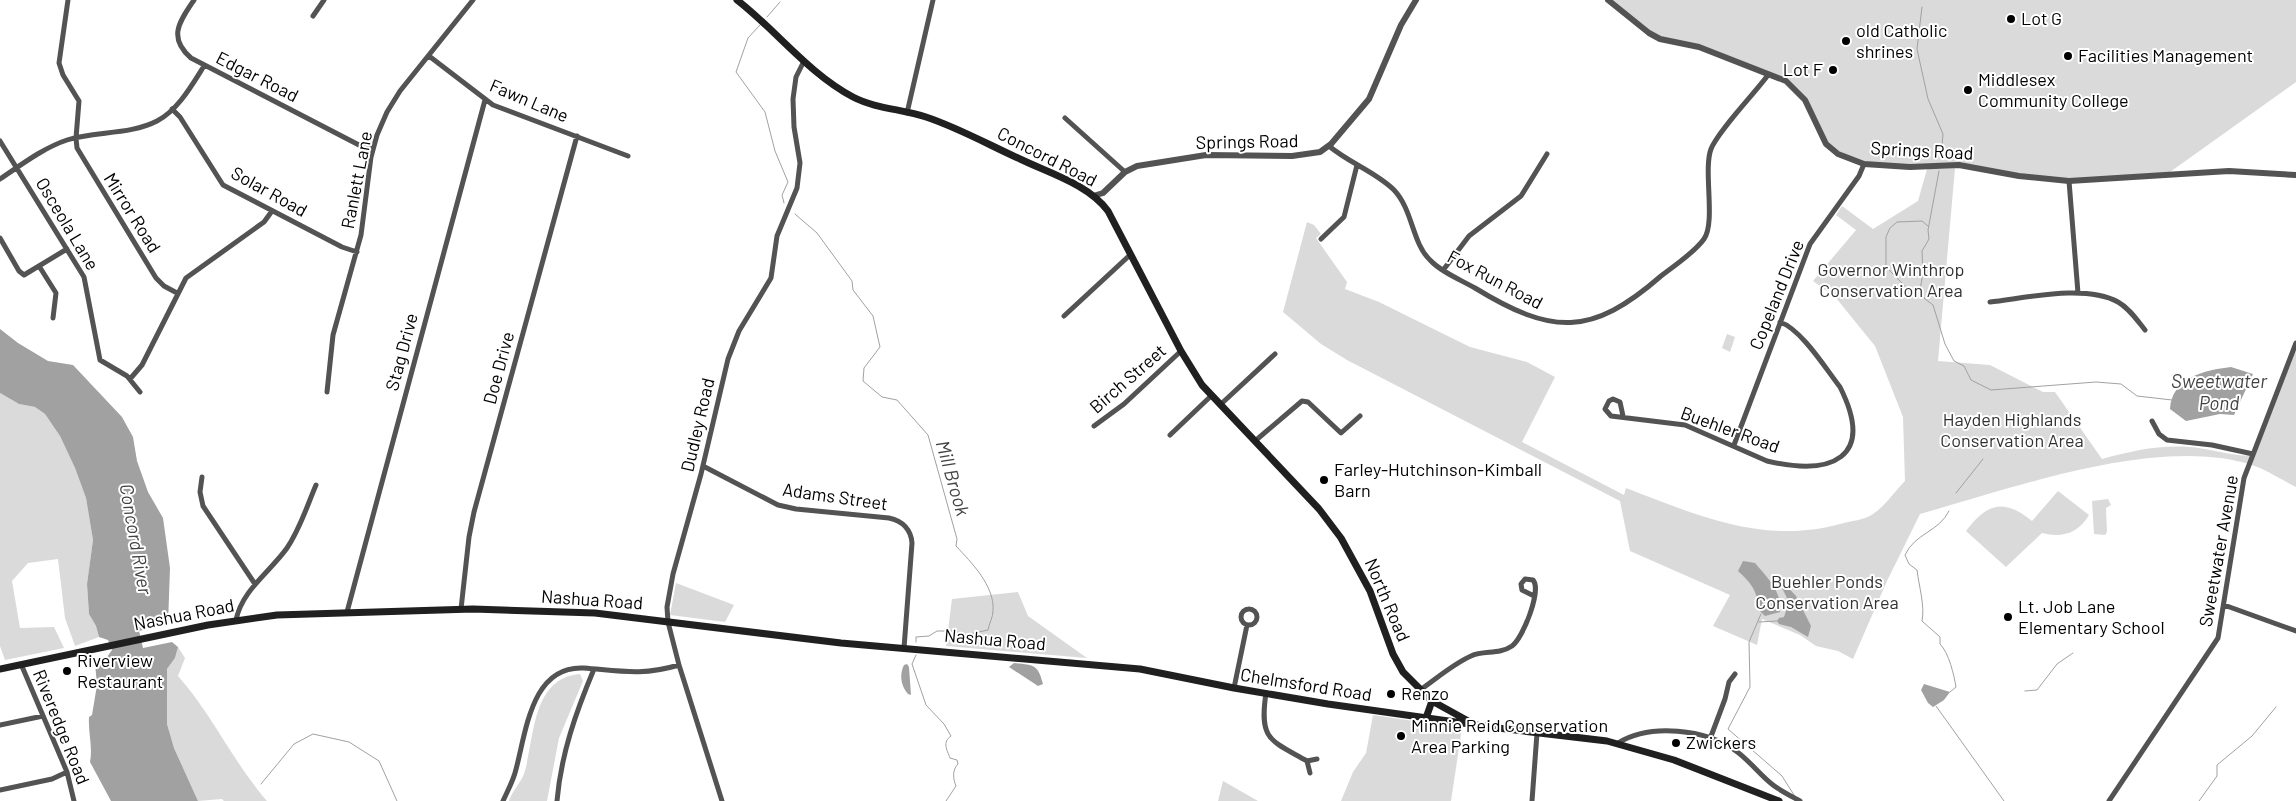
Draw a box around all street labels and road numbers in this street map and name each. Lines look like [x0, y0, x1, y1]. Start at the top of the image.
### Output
street label: Edgar Road [213, 46, 302, 106]
street label: Fawn Lane [487, 74, 572, 127]
street label: Concord Road [994, 122, 1101, 191]
street label: Ranlett Lane [336, 129, 376, 230]
street label: Springs Road [1195, 129, 1299, 153]
street label: Springs Road [1870, 136, 1974, 164]
street label: Solar Road [228, 161, 311, 221]
street label: Mirror Road [100, 168, 166, 257]
street label: Osceola Lane [32, 173, 104, 274]
street label: Copeland Drive [1744, 236, 1808, 353]
street label: Fox Run Road [1444, 245, 1547, 313]
street label: Stag Drive [380, 310, 422, 393]
street label: Doe Drive [478, 329, 518, 406]
street label: Birch Street [1085, 339, 1170, 417]
street label: Dudley Road [676, 376, 718, 474]
street label: Buehler Road [1678, 401, 1783, 457]
street label: Sweetwater Avenue [2194, 473, 2242, 629]
street label: Adams Street [781, 478, 889, 514]
street label: North Road [1361, 555, 1415, 645]
street label: Nashua Road [540, 584, 644, 614]
street label: Nashua Road [132, 593, 236, 635]
street label: Nashua Road [943, 624, 1047, 654]
street label: Chelmsford Road [1239, 663, 1373, 705]
street label: Riveredge Road [29, 666, 95, 787]

